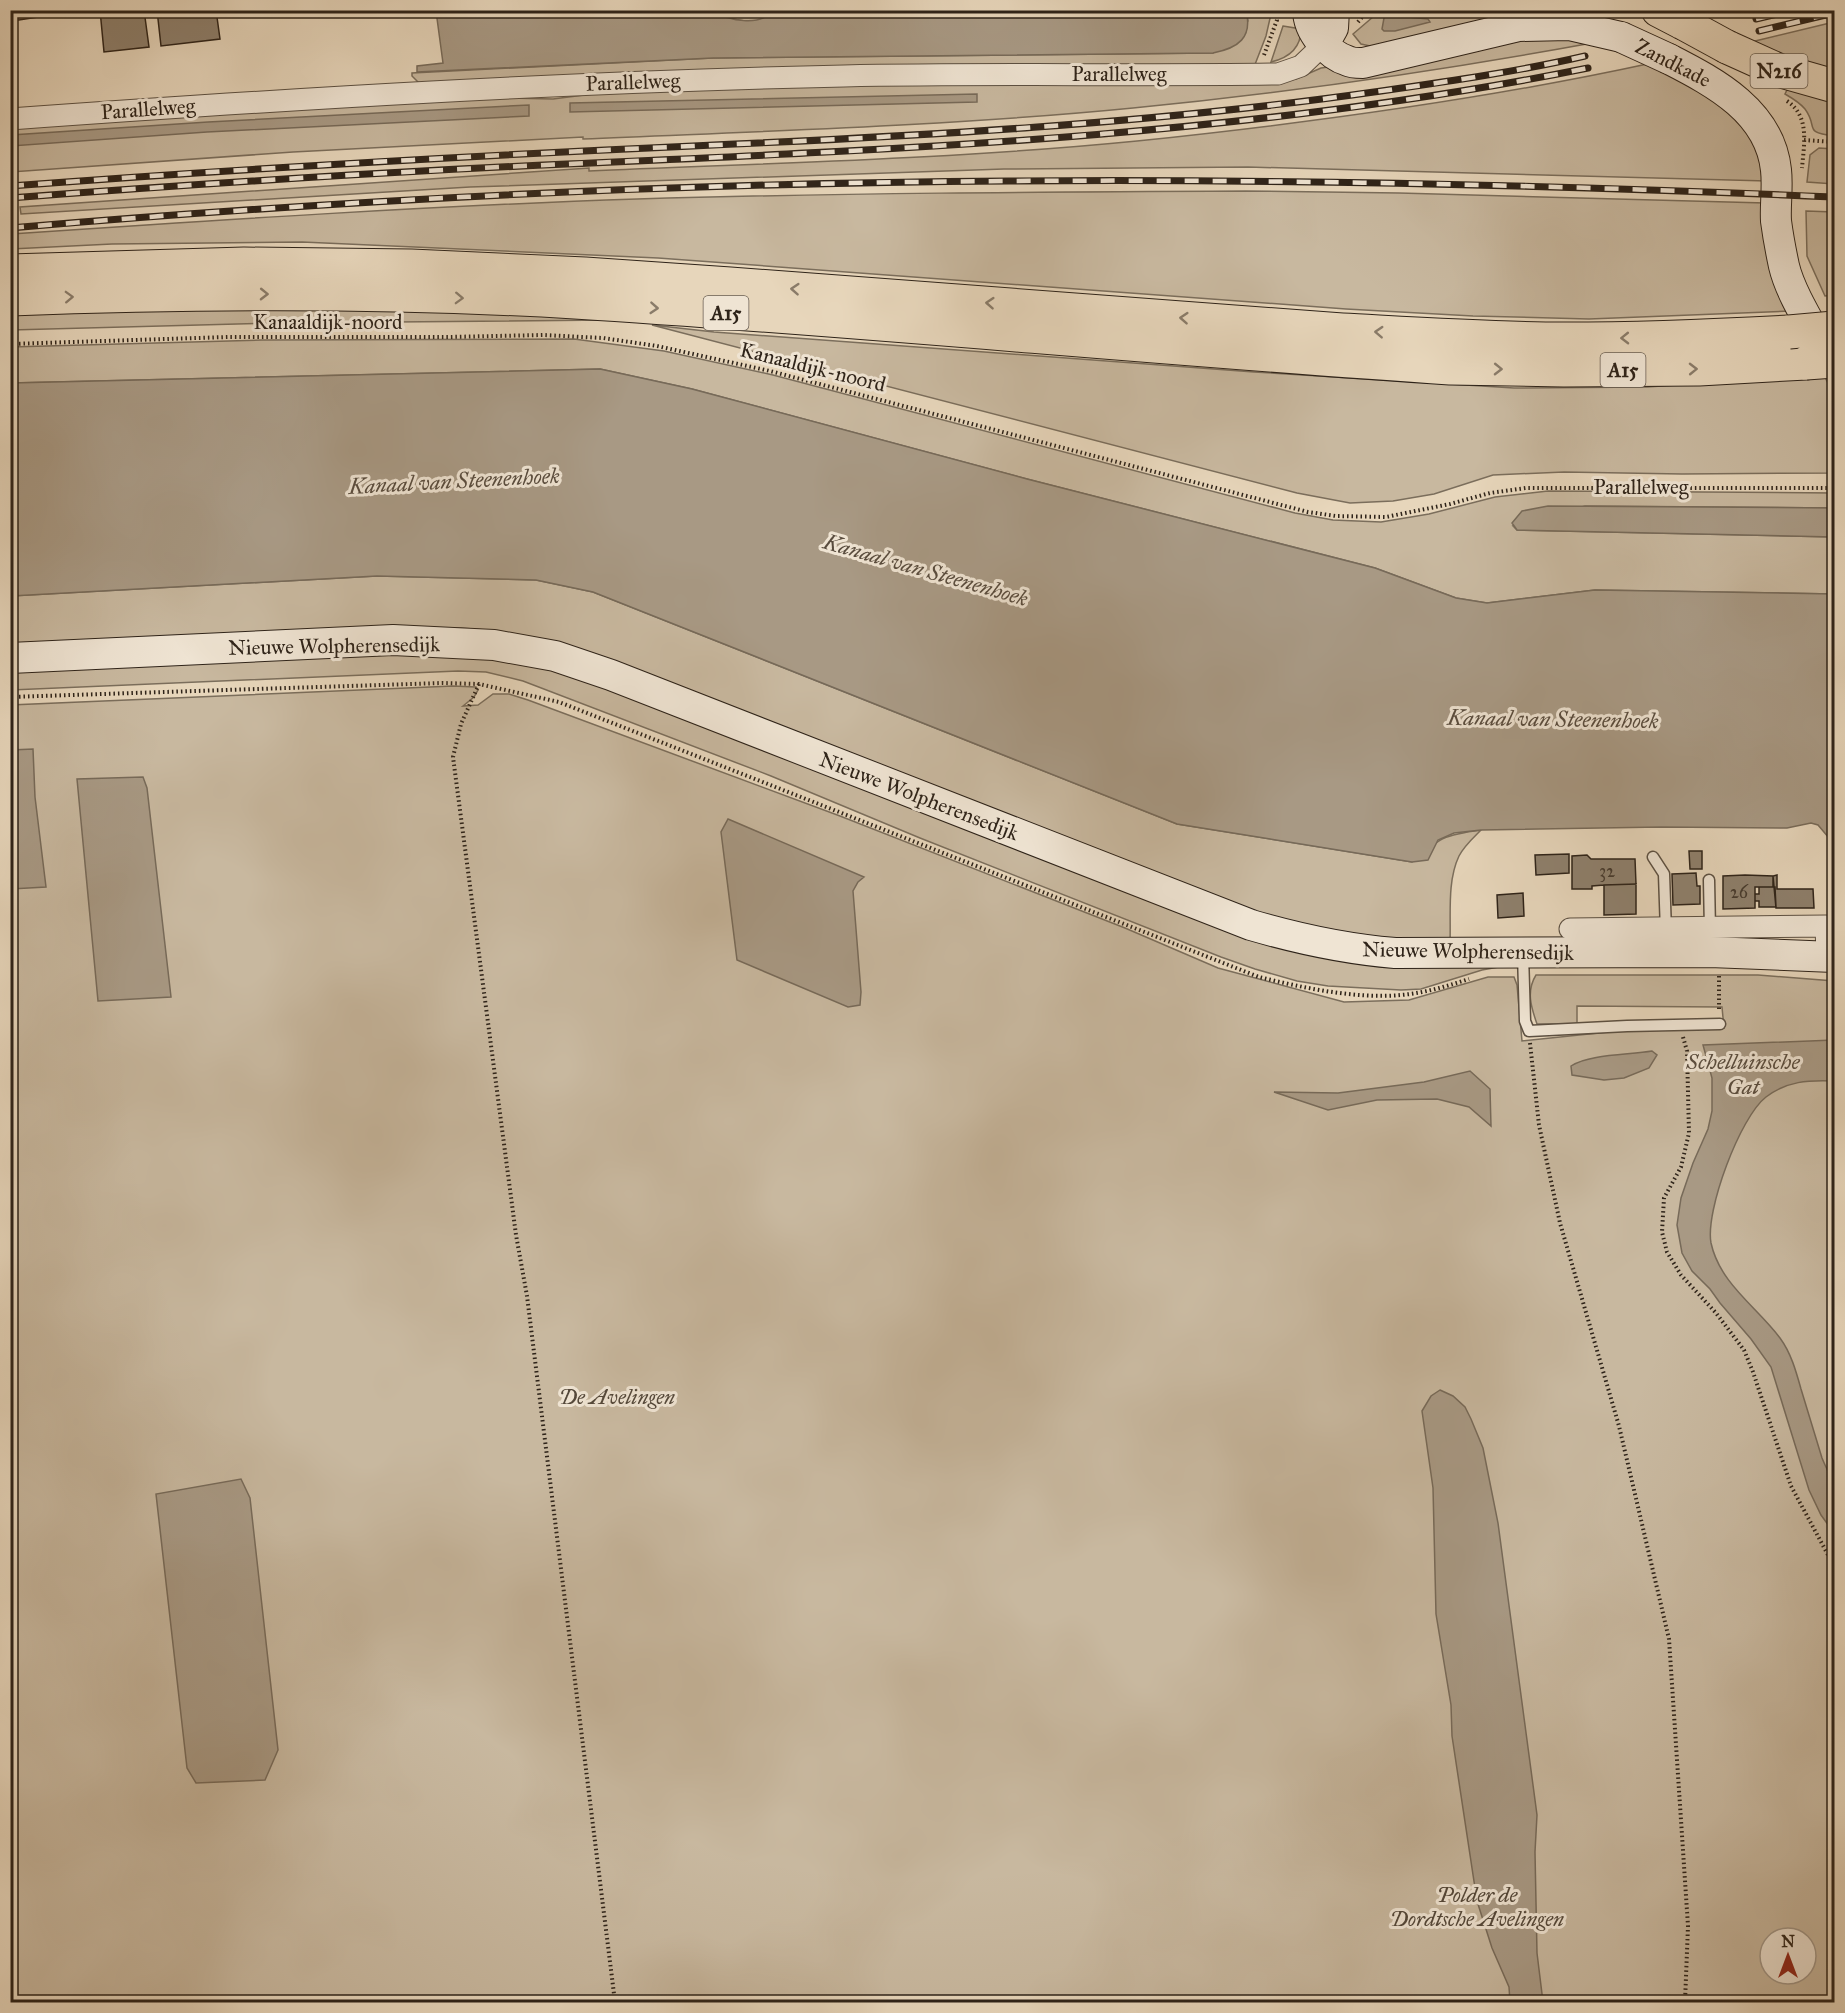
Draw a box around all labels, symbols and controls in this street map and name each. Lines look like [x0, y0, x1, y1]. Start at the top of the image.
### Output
street label: Zandkade [1631, 33, 1716, 93]
road number: N216 [1750, 54, 1808, 88]
street label: Parallelweg [1072, 61, 1167, 87]
street label: Parallelweg [585, 67, 681, 97]
street label: Parallelweg [100, 93, 196, 125]
one-way arrow [791, 283, 800, 296]
one-way arrow [259, 288, 268, 300]
one-way arrow [64, 290, 73, 303]
one-way arrow [454, 291, 463, 304]
road number: A15 [704, 296, 748, 330]
one-way arrow [985, 297, 994, 310]
one-way arrow [649, 301, 658, 314]
street label: Kanaaldijk-noord [253, 309, 403, 335]
one-way arrow [1179, 312, 1189, 325]
one-way arrow [1374, 326, 1383, 339]
one-way arrow [1621, 332, 1630, 344]
street label: Kanaaldijk-noord [737, 336, 889, 398]
road number: A15 [1600, 353, 1646, 387]
one-way arrow [1494, 363, 1503, 375]
one-way arrow [1688, 363, 1697, 376]
water label: Kanaal van Steenenhoek [347, 462, 560, 500]
street label: Parallelweg [1594, 474, 1689, 500]
water label: Kanaal van Steenenhoek [820, 528, 1032, 612]
street label: Nieuwe Wolpherensedijk [228, 631, 440, 661]
water label: Kanaal van Steenenhoek [1446, 704, 1659, 734]
street label: Nieuwe Wolpherensedijk [816, 746, 1023, 846]
house number: 32 [1599, 860, 1615, 882]
house number: 26 [1730, 881, 1749, 903]
street label: Nieuwe Wolpherensedijk [1362, 936, 1574, 966]
water label: Schelluinsche Gat [1685, 1048, 1801, 1100]
park label: De Avelingen [559, 1384, 675, 1410]
park label: Polder de Dordtsche Avelingen [1390, 1882, 1564, 1932]
north arrow [1758, 1926, 1818, 1986]
text: N [1781, 1932, 1795, 1951]

